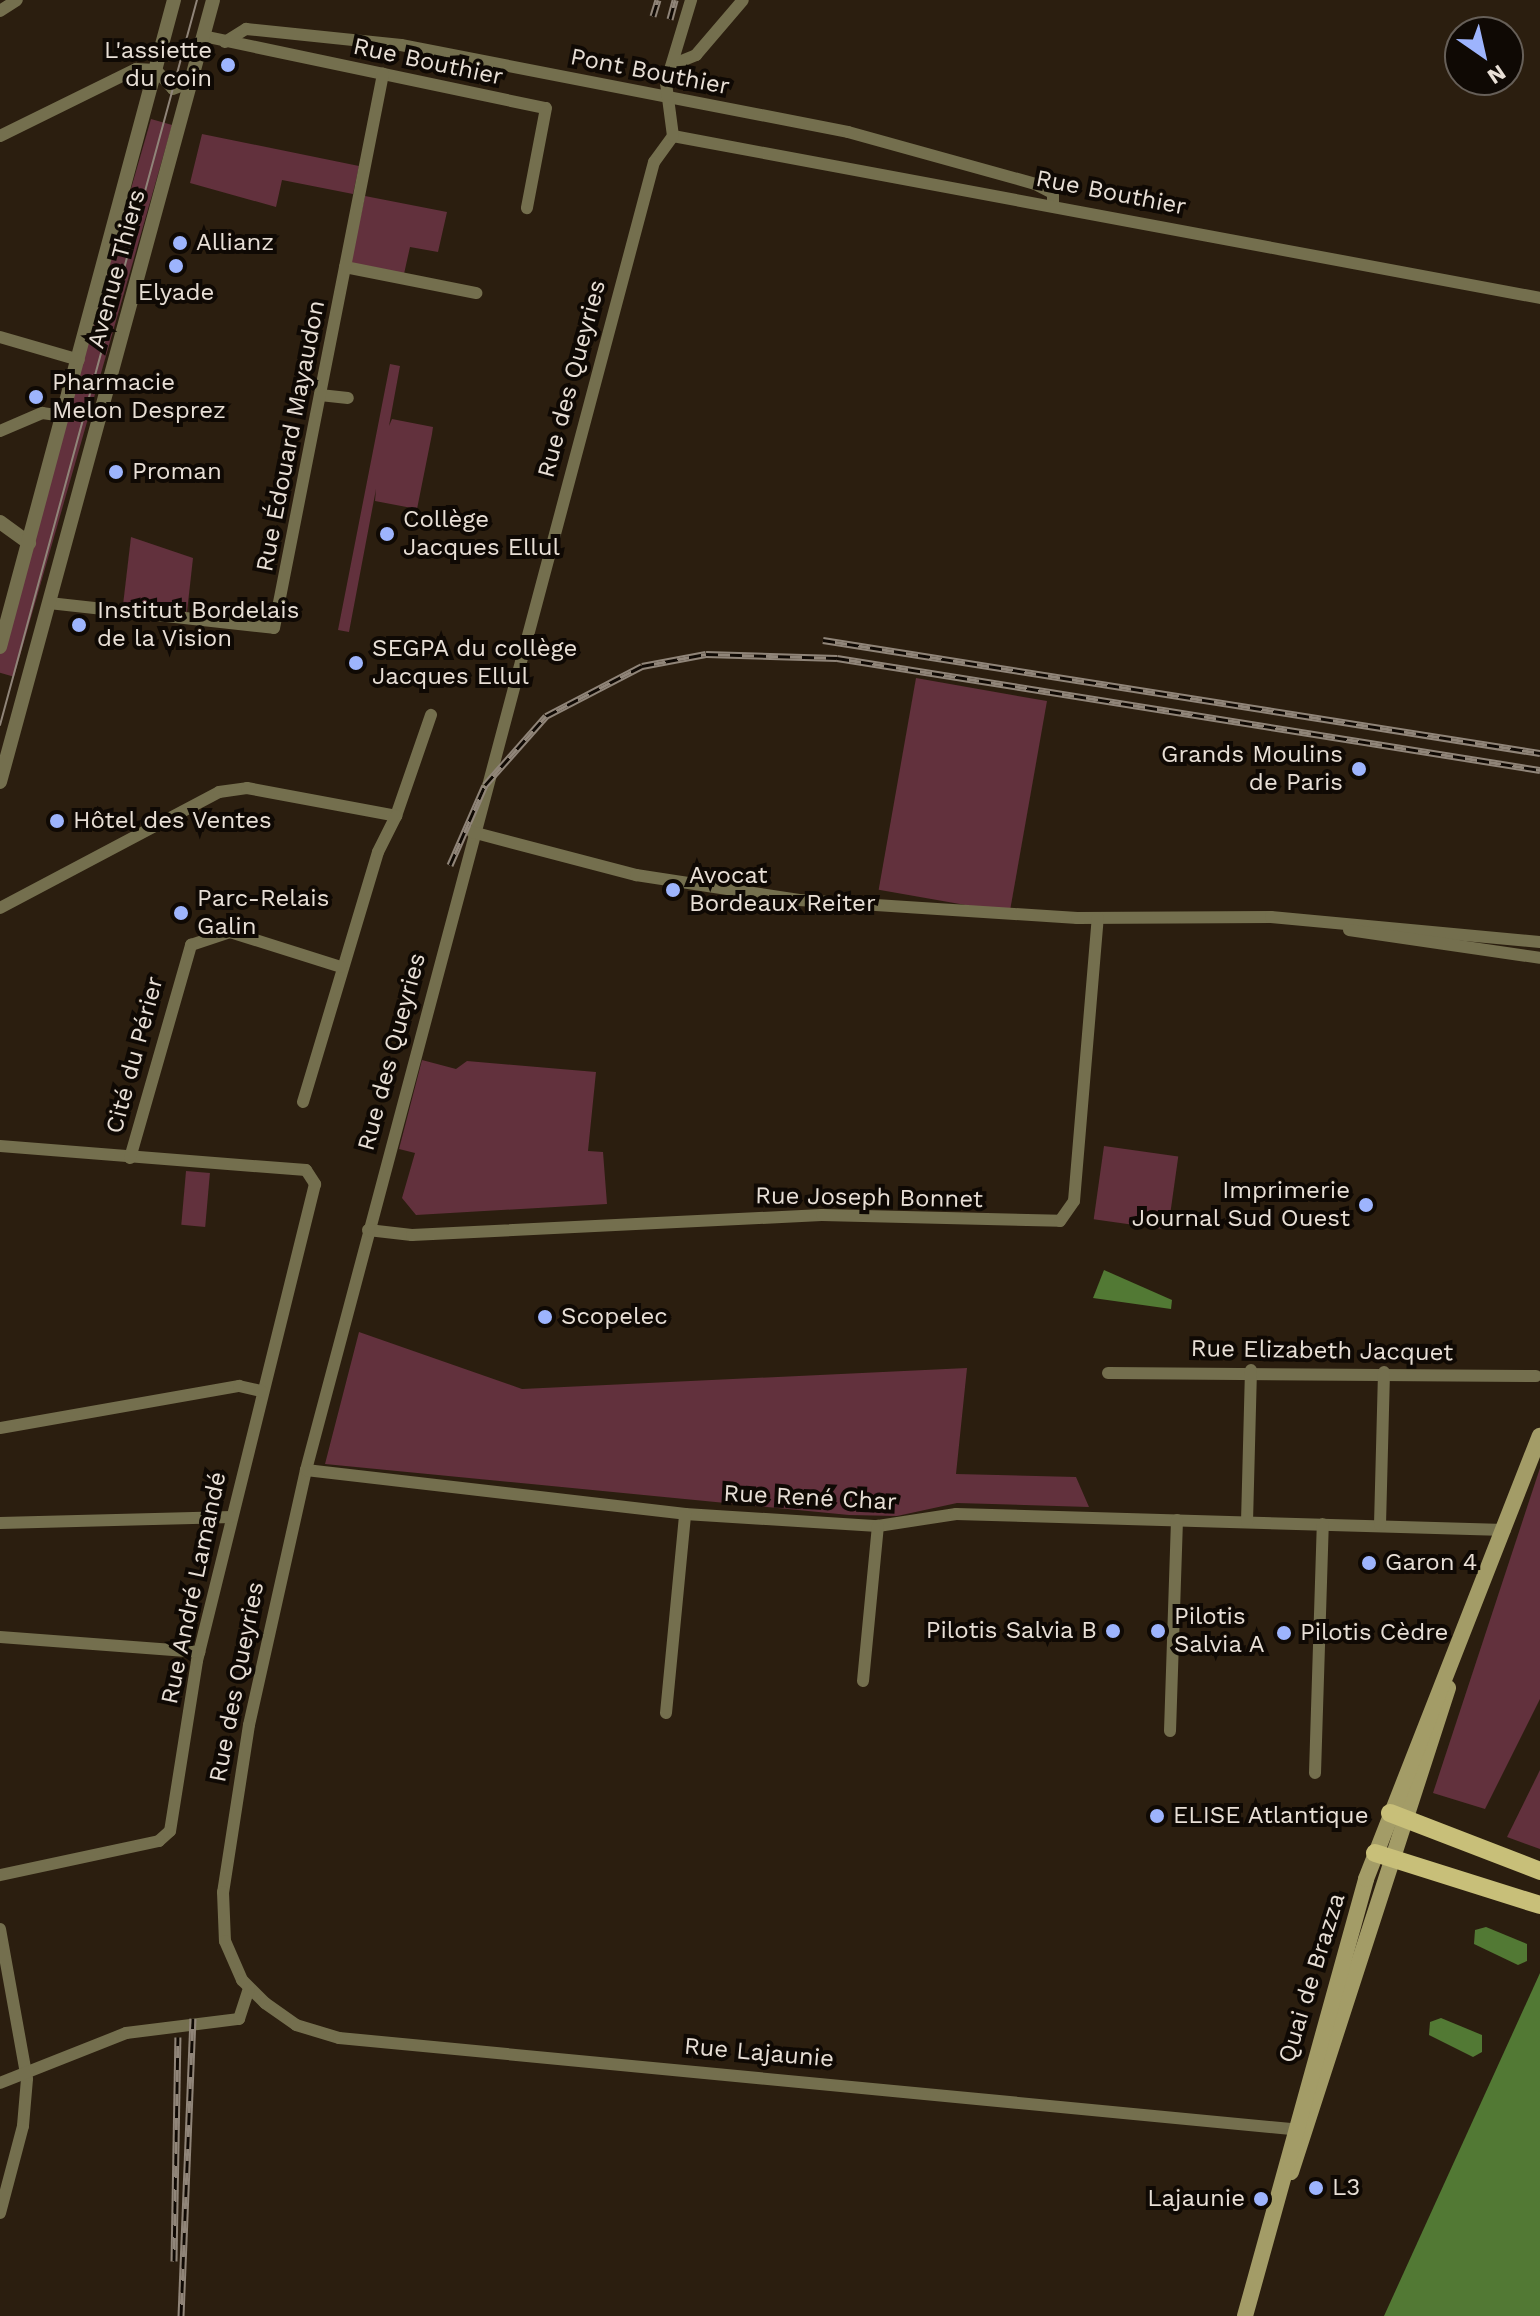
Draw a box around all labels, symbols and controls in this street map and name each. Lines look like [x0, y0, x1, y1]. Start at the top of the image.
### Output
north arrow [1444, 16, 1524, 96]
street label: Rue Bouthier [350, 32, 506, 92]
place label: L'assiette du coin [104, 37, 212, 93]
street label: Pont Bouthier [568, 42, 732, 102]
marker: L'assiette du coin [219, 56, 237, 74]
text: N [1483, 60, 1510, 90]
street label: Rue Bouthier [1033, 164, 1189, 222]
street label: Avenue Thiers [82, 186, 152, 352]
place label: Allianz [196, 229, 274, 257]
marker: Allianz [171, 234, 189, 252]
marker: Elyade [167, 257, 185, 275]
street label: Rue des Queyries [532, 277, 612, 481]
place label: Elyade [138, 279, 214, 307]
street label: Rue Édouard Mayaudon [251, 298, 331, 574]
place label: Pharmacie Melon Desprez [52, 369, 226, 425]
marker: Pharmacie Melon Desprez [27, 388, 45, 406]
place label: Proman [132, 458, 222, 486]
marker: Proman [107, 463, 125, 481]
place label: Collège Jacques Ellul [403, 506, 560, 562]
marker: Collège Jacques Ellul [378, 525, 396, 543]
place label: Institut Bordelais de la Vision [97, 597, 299, 653]
marker: Institut Bordelais de la Vision [68, 614, 90, 636]
place label: SEGPA du collège Jacques Ellul [372, 635, 578, 691]
marker: SEGPA du collège Jacques Ellul [347, 654, 365, 672]
place label: Grands Moulins de Paris [1161, 741, 1343, 797]
marker: Grands Moulins de Paris [1350, 760, 1368, 778]
place label: Hôtel des Ventes [73, 807, 273, 835]
marker: Hôtel des Ventes [48, 812, 66, 830]
place label: Avocat Bordeaux Reiter [689, 862, 876, 918]
marker: Avocat Bordeaux Reiter [664, 881, 682, 899]
place label: Parc-Relais Galin [197, 885, 329, 941]
marker: Parc-Relais Galin [172, 904, 190, 922]
street label: Rue des Queyries [352, 950, 432, 1154]
street label: Cité du Périer [100, 973, 170, 1137]
place label: Imprimerie Journal Sud Ouest [1131, 1177, 1350, 1233]
street label: Rue Joseph Bonnet [755, 1182, 983, 1214]
marker: Imprimerie Journal Sud Ouest [1357, 1196, 1375, 1214]
place label: Scopelec [561, 1303, 668, 1331]
marker: Scopelec [536, 1308, 554, 1326]
street label: Rue Elizabeth Jacquet [1190, 1334, 1454, 1368]
street label: Rue André Lamandé [155, 1469, 233, 1707]
street label: Rue René Char [723, 1479, 897, 1517]
place label: Garon 4 [1385, 1549, 1477, 1577]
marker: Garon 4 [1360, 1554, 1378, 1572]
street label: Rue des Queyries [203, 1579, 271, 1785]
place label: Pilotis Salvia A [1174, 1603, 1266, 1659]
place label: Pilotis Salvia B [925, 1617, 1097, 1645]
place label: Pilotis Cèdre [1300, 1619, 1448, 1647]
marker: Pilotis Salvia B [1104, 1622, 1122, 1640]
marker: Pilotis Salvia A [1149, 1622, 1167, 1640]
marker: Pilotis Cèdre [1275, 1624, 1293, 1642]
place label: ELISE Atlantique [1173, 1802, 1369, 1830]
marker: ELISE Atlantique [1148, 1807, 1166, 1825]
street label: Quai de Brazza [1273, 1890, 1351, 2066]
street label: Rue Lajaunie [683, 2032, 835, 2074]
place label: L3 [1332, 2174, 1360, 2202]
marker: L3 [1307, 2179, 1325, 2197]
place label: Lajaunie [1147, 2185, 1245, 2213]
marker: Lajaunie [1252, 2190, 1270, 2208]

